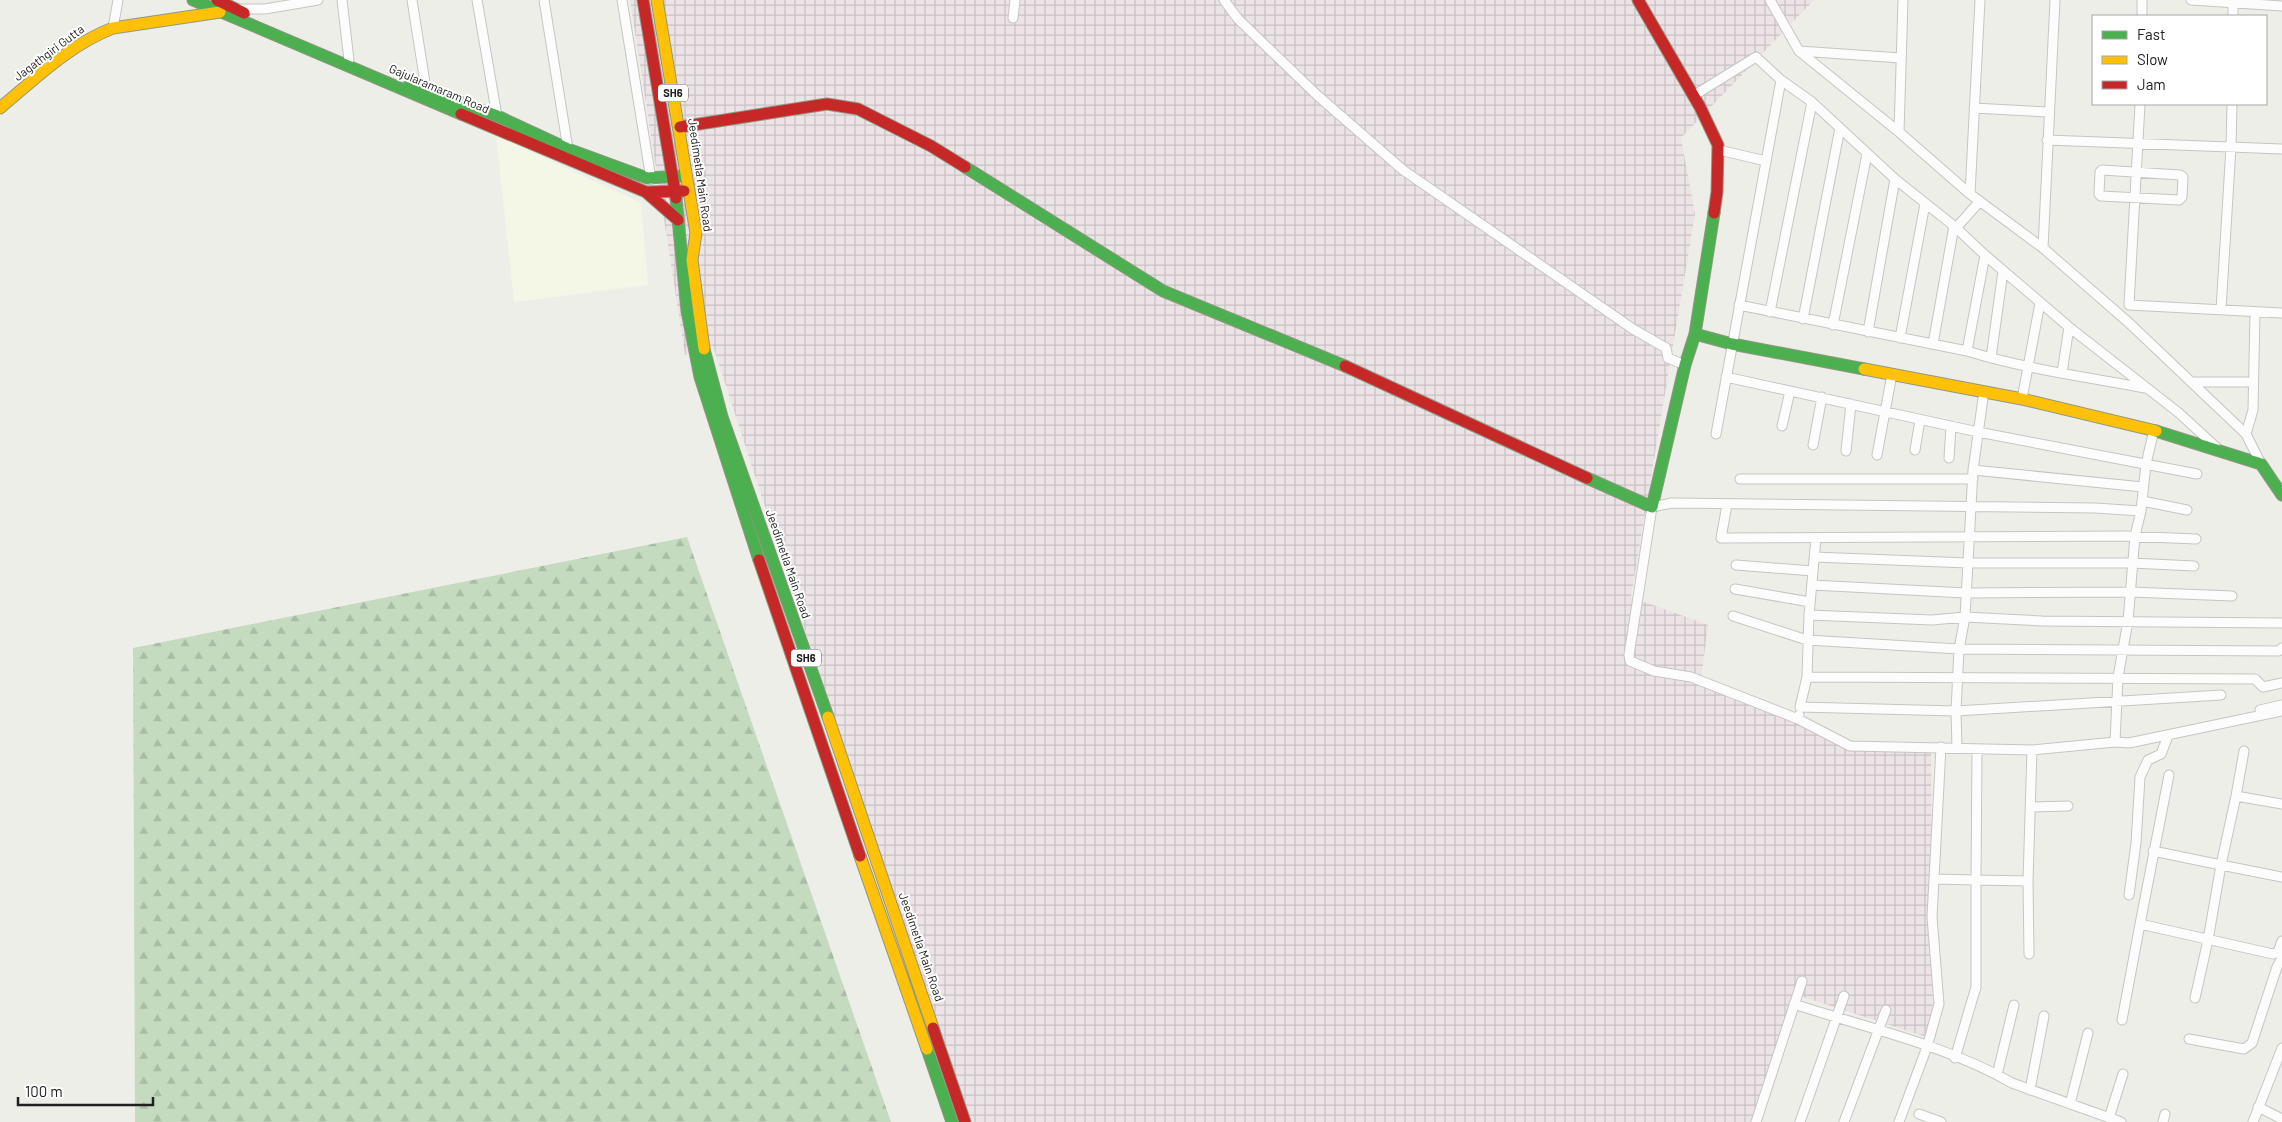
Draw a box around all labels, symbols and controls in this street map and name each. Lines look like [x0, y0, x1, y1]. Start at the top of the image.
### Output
legend [2092, 15, 2267, 105]
street label: Jagathgiri Gutta [10, 21, 86, 83]
text: Fast [2137, 25, 2165, 43]
text: Slow [2137, 50, 2168, 68]
street label: Gajularamaram Road [387, 61, 492, 116]
text: Jam [2137, 75, 2166, 93]
road number: SH6 [658, 85, 688, 102]
street label: Jeedimetla Main Road [686, 117, 716, 232]
street label: Jeedimetla Main Road [764, 507, 814, 620]
road number: SH6 [791, 650, 821, 666]
street label: Jeedimetla Main Road [897, 890, 947, 1003]
scale bar [18, 1074, 152, 1106]
text: 100 m [25, 1082, 63, 1100]

